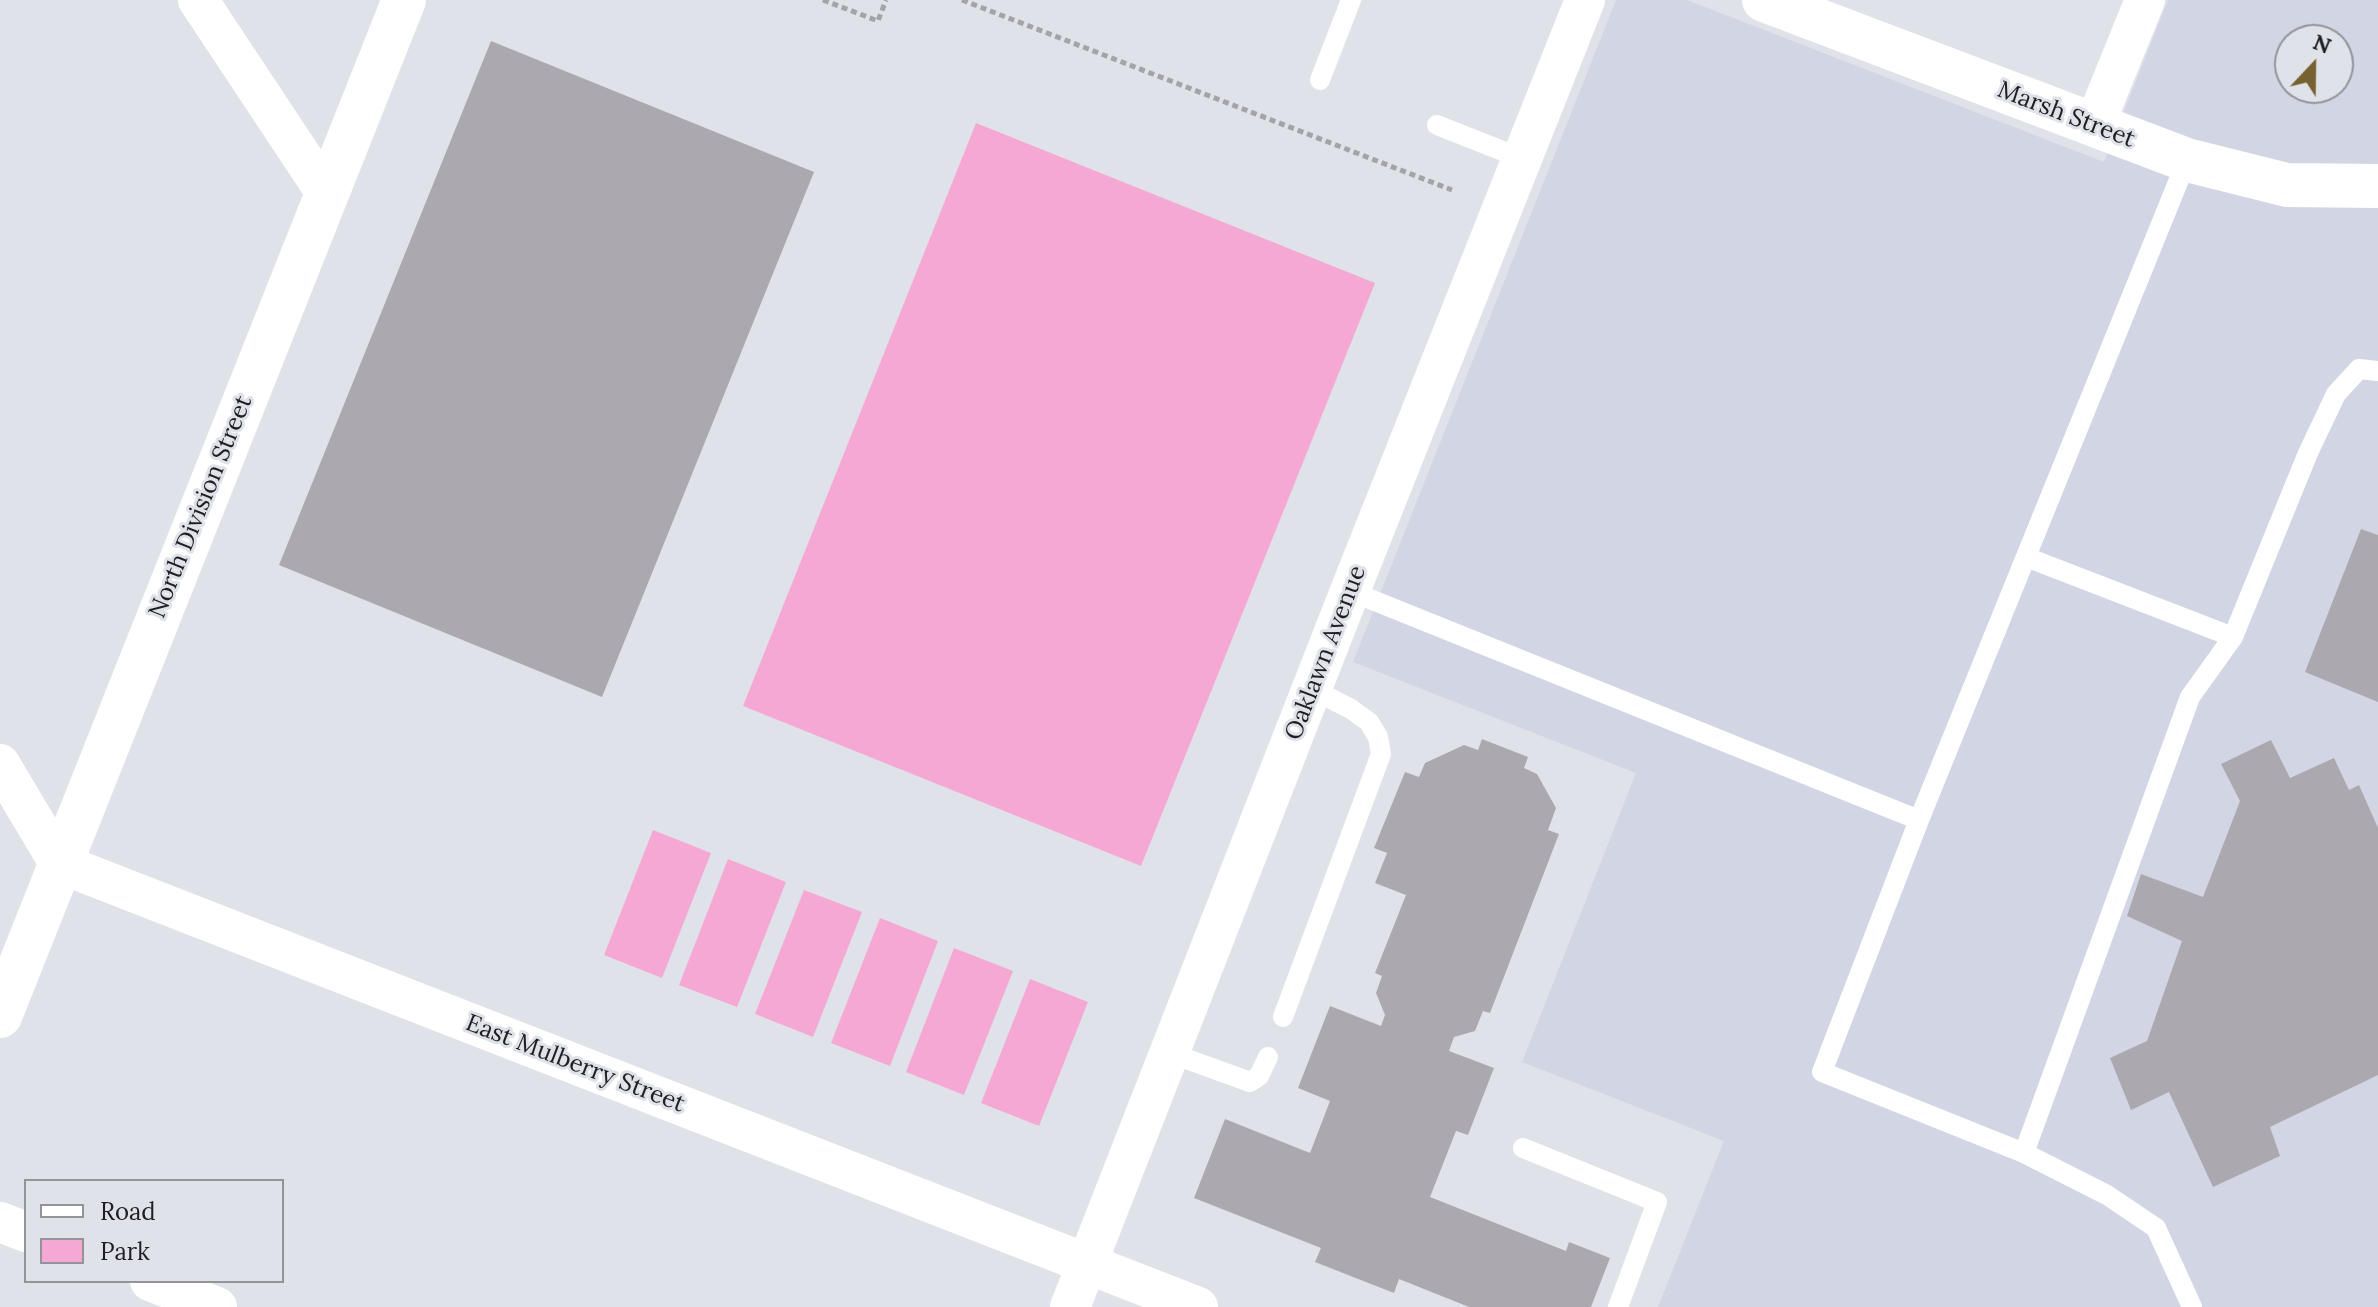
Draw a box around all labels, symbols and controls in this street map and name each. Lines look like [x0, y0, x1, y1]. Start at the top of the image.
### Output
north arrow [2274, 24, 2354, 104]
text: N [2309, 27, 2335, 60]
street label: Marsh Street [1993, 76, 2139, 154]
street label: North Division Street [143, 392, 259, 622]
street label: Oaklawn Avenue [1280, 562, 1372, 744]
street label: East Mulberry Street [461, 1009, 689, 1119]
legend [24, 1179, 284, 1283]
text: Road [100, 1196, 156, 1227]
text: Park [100, 1236, 150, 1267]

